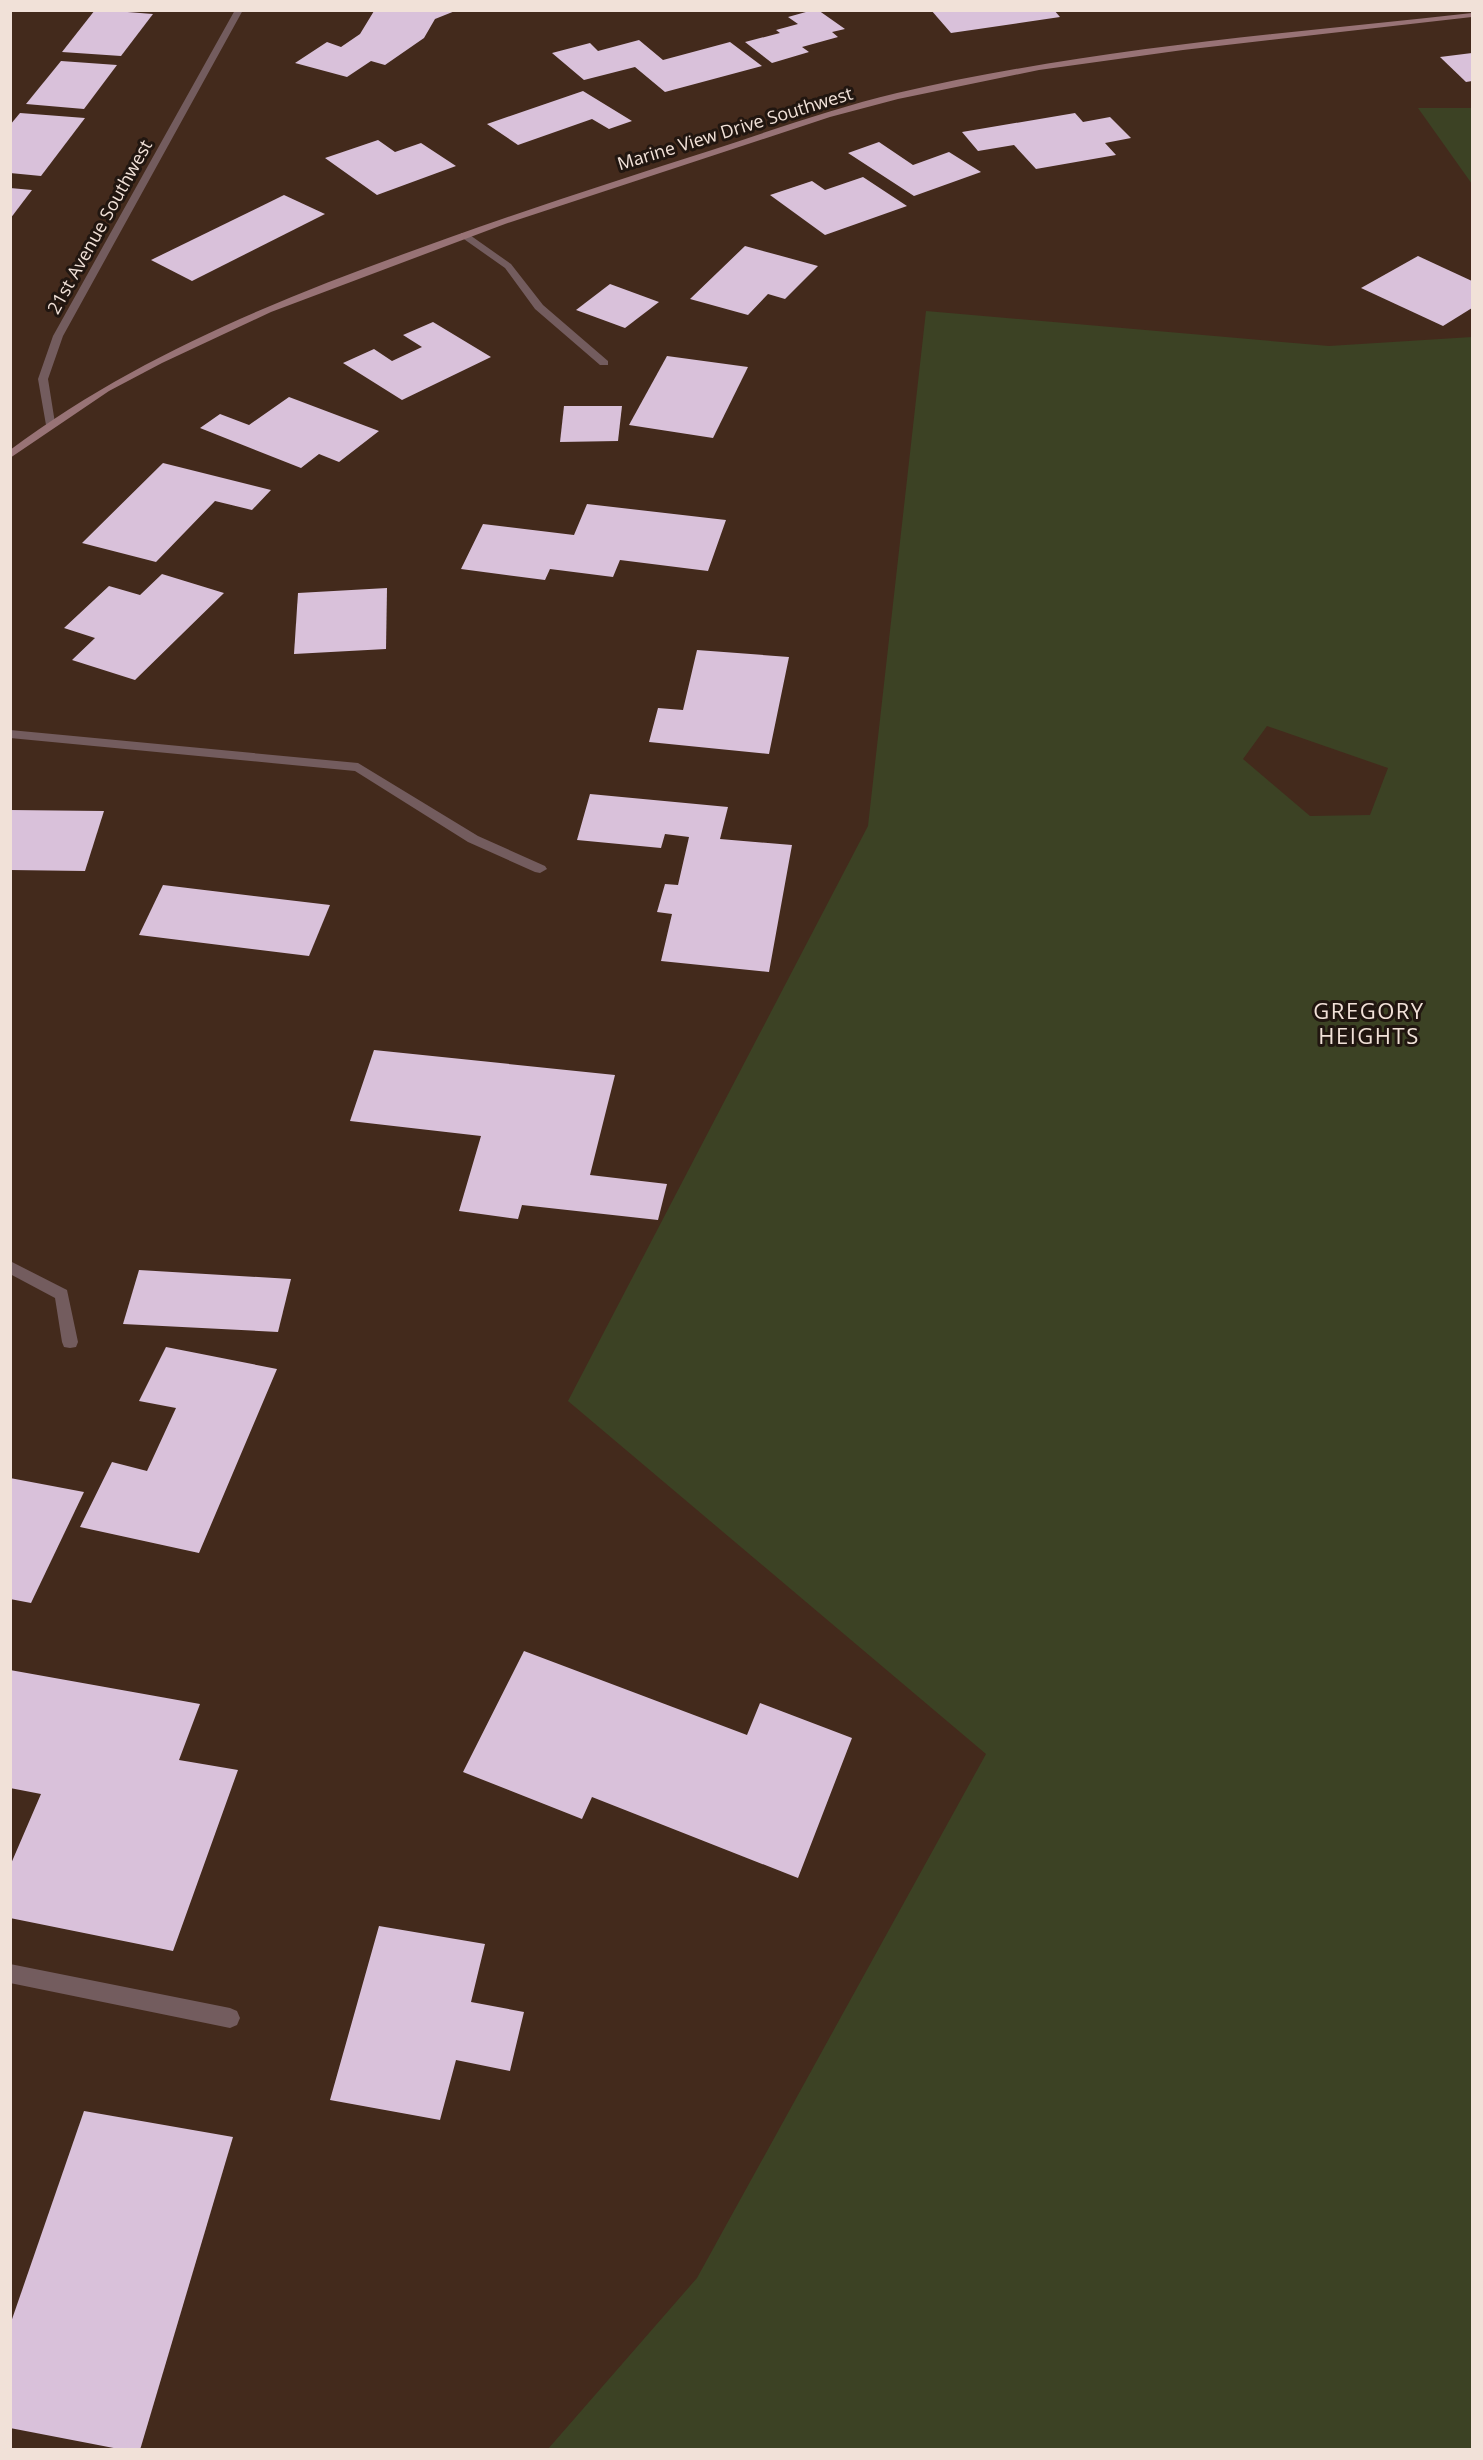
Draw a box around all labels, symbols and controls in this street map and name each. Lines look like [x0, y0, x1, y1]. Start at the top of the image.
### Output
street label: Marine View Drive Southwest [614, 81, 855, 175]
street label: 21st Avenue Southwest [41, 135, 157, 318]
district label: GREGORY HEIGHTS [1313, 995, 1425, 1050]

